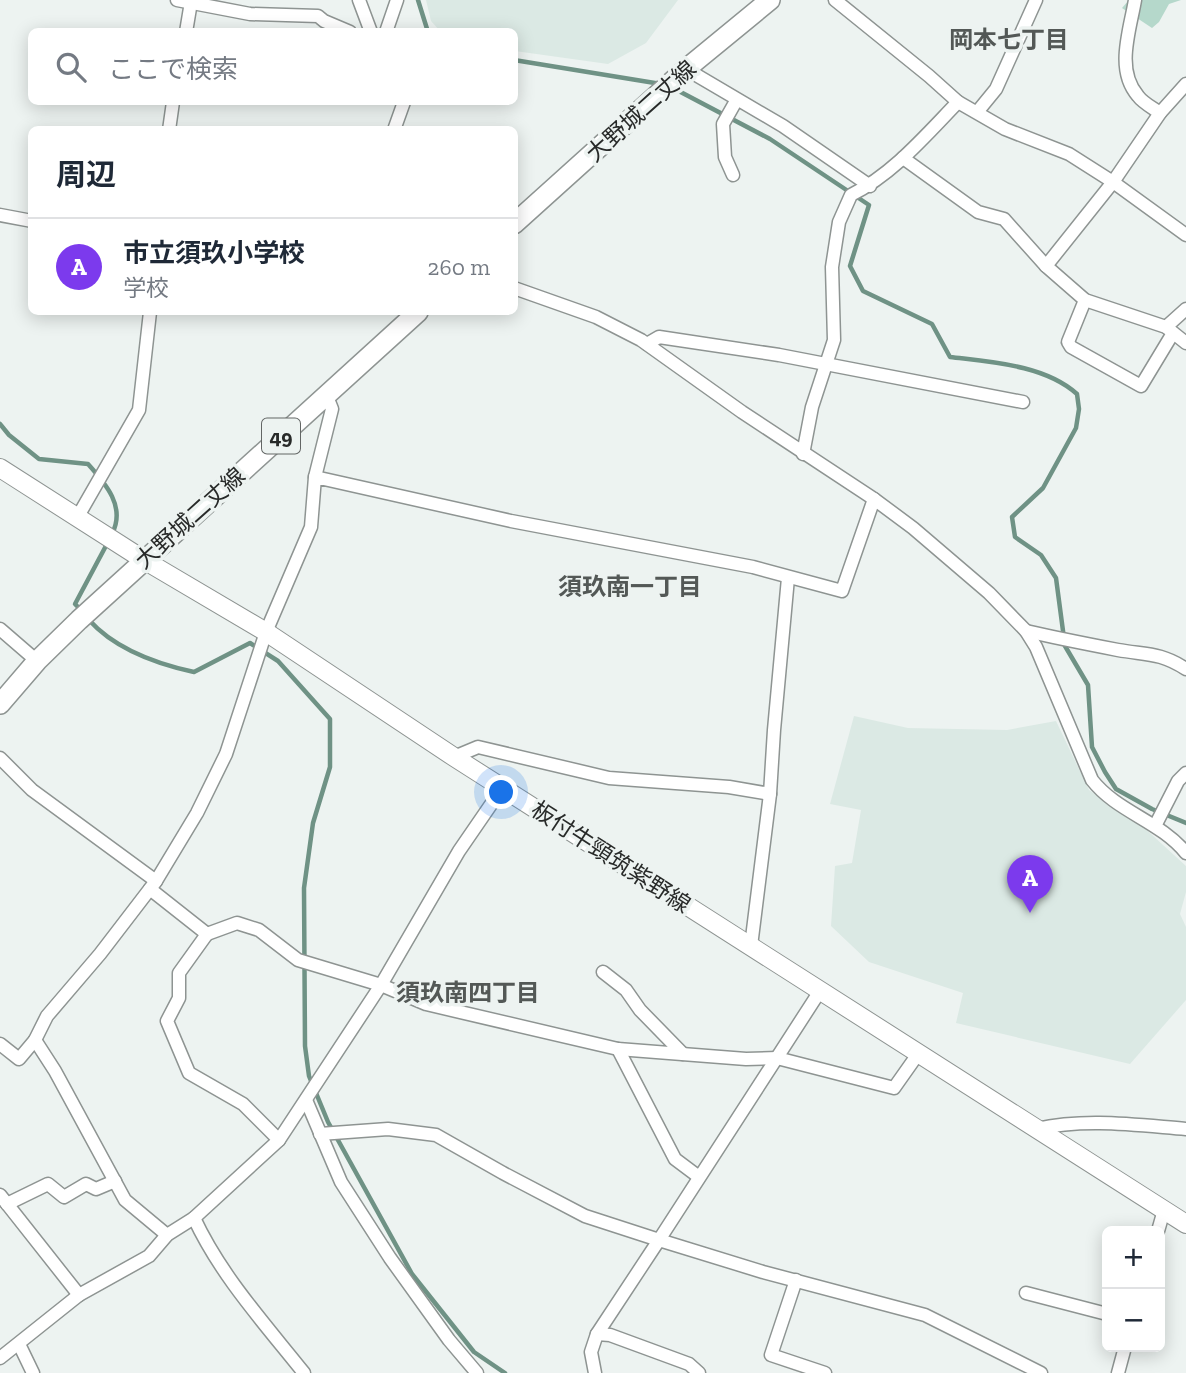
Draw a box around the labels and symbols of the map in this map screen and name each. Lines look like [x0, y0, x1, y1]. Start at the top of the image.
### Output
district label: 岡本七丁目 [949, 25, 1069, 54]
street label: 大野城二丈線 [580, 54, 702, 168]
road number: 49 [262, 418, 300, 453]
street label: 大野城二丈線 [129, 461, 251, 575]
district label: 須玖南一丁目 [558, 572, 702, 601]
your location [484, 775, 518, 809]
street label: 板付牛頸筑紫野線 [526, 795, 696, 919]
pin: A [1007, 855, 1053, 913]
district label: 須玖南四丁目 [396, 978, 540, 1007]

